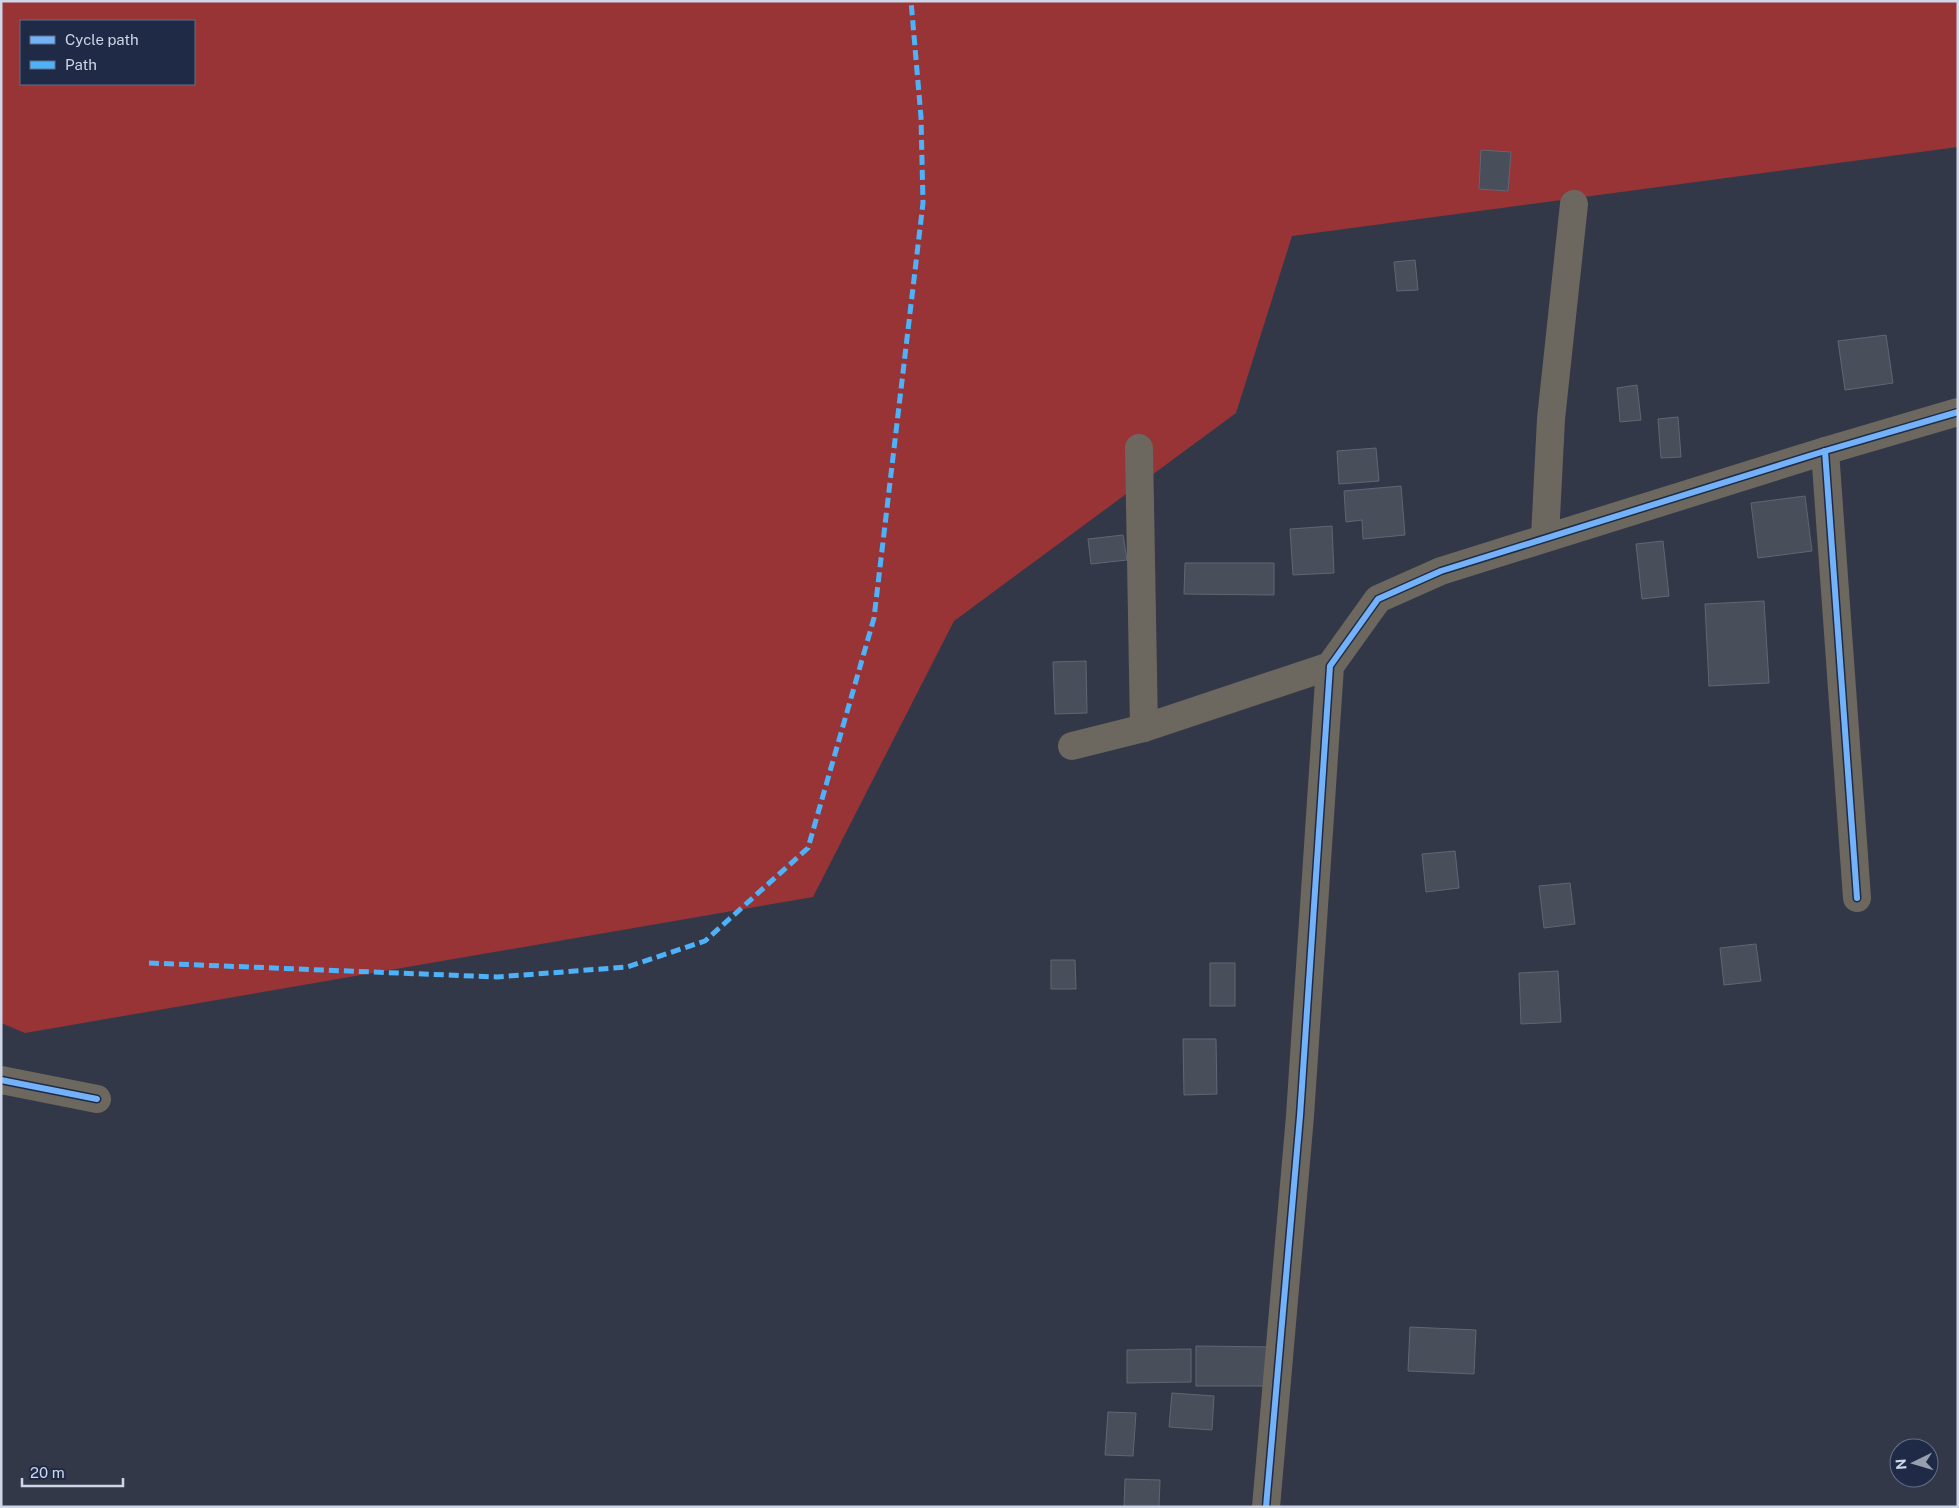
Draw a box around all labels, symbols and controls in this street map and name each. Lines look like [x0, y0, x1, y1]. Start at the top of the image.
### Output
legend [20, 20, 195, 85]
text: Cycle path [65, 31, 139, 48]
text: Path [65, 56, 97, 73]
north arrow [1889, 1438, 1939, 1488]
scale bar [22, 1456, 124, 1488]
text: N [1893, 1458, 1909, 1470]
text: 20 m [30, 1464, 65, 1481]

